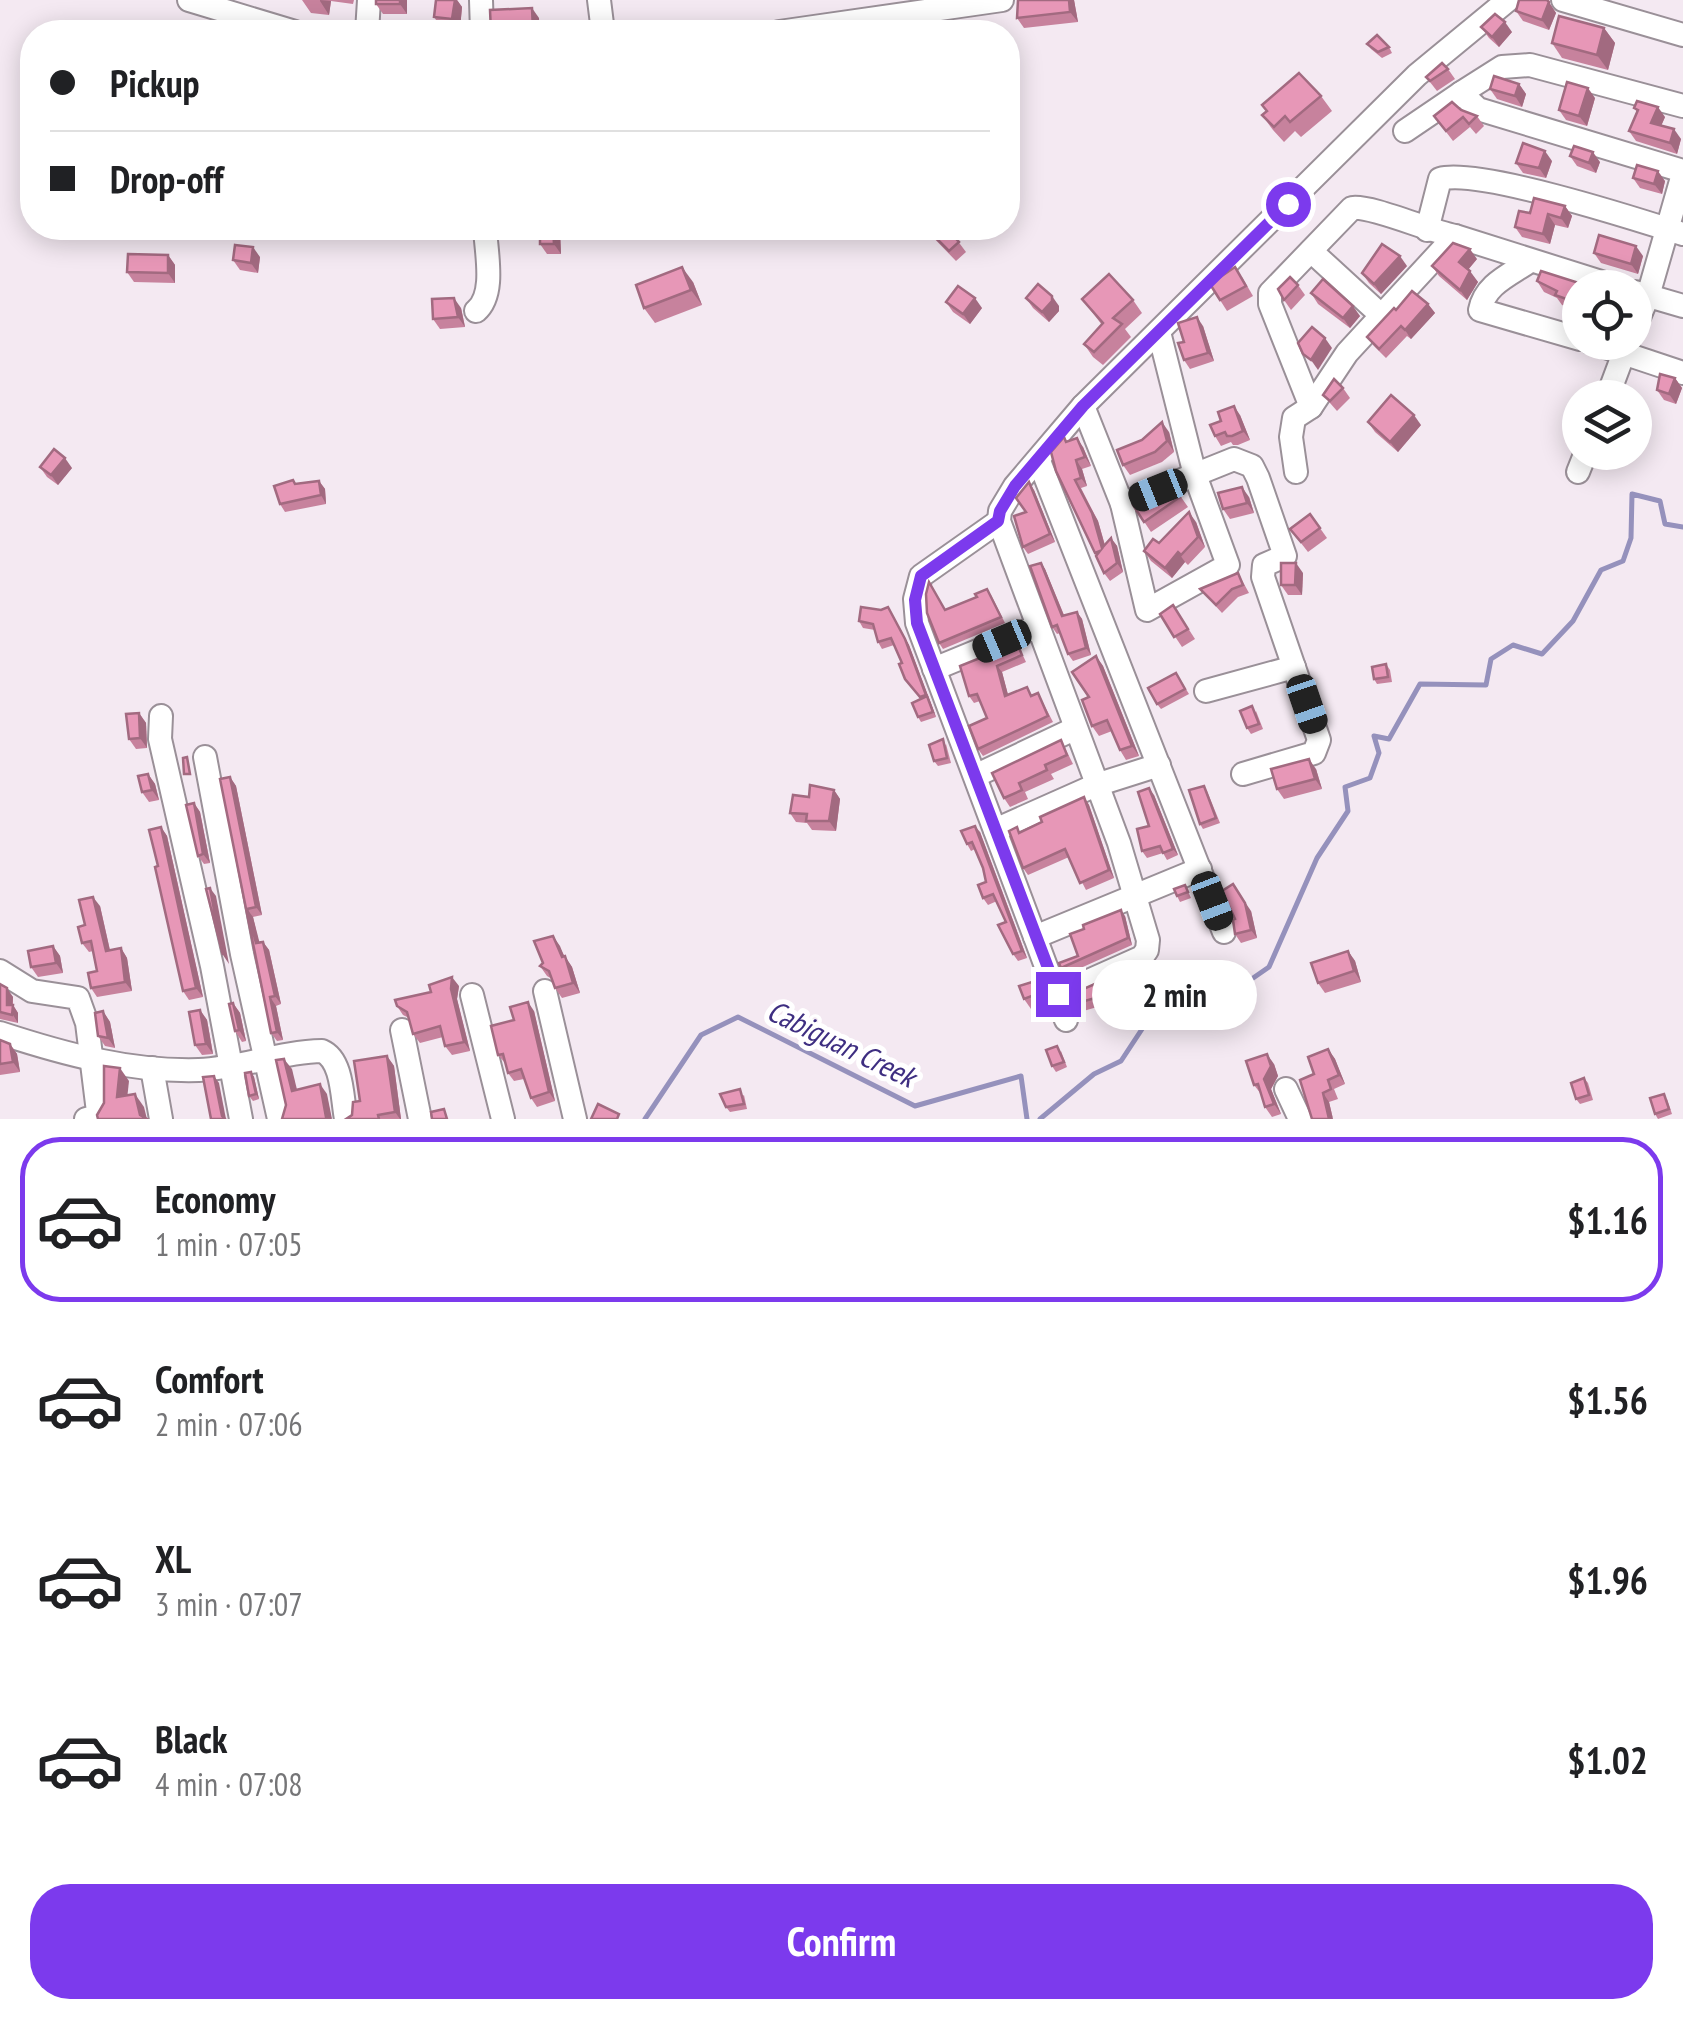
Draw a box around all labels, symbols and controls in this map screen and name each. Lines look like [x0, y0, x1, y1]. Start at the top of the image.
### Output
text: Pickup [110, 58, 200, 107]
text: Drop-off [110, 154, 224, 203]
route start [1266, 182, 1311, 227]
map controls [1562, 270, 1652, 470]
button: locate [1562, 270, 1652, 360]
button: layers [1562, 380, 1652, 470]
car [1125, 465, 1191, 515]
car [969, 615, 1035, 667]
car [1283, 671, 1331, 737]
car [1187, 868, 1237, 934]
callout: 2 min [1093, 959, 1258, 1029]
route end [1036, 972, 1081, 1017]
text: 2 min [1142, 974, 1207, 1016]
water label: Cabiguan Creek [761, 990, 925, 1097]
text: Economy [155, 1174, 275, 1223]
icon: car [35, 1175, 125, 1265]
text: $1.16 [1567, 1195, 1648, 1244]
text: 1 min · 07:05 [155, 1223, 303, 1265]
text: Comfort [155, 1354, 264, 1403]
icon: car [35, 1355, 125, 1445]
text: $1.56 [1567, 1375, 1648, 1424]
text: 2 min · 07:06 [155, 1403, 303, 1445]
text: XL [155, 1534, 191, 1583]
icon: car [35, 1535, 125, 1625]
text: $1.96 [1567, 1555, 1648, 1604]
text: 3 min · 07:07 [155, 1583, 303, 1625]
text: Black [155, 1714, 228, 1763]
icon: car [35, 1715, 125, 1805]
text: $1.02 [1567, 1735, 1648, 1784]
text: 4 min · 07:08 [155, 1763, 303, 1805]
button: Confirm [30, 1884, 1653, 1999]

